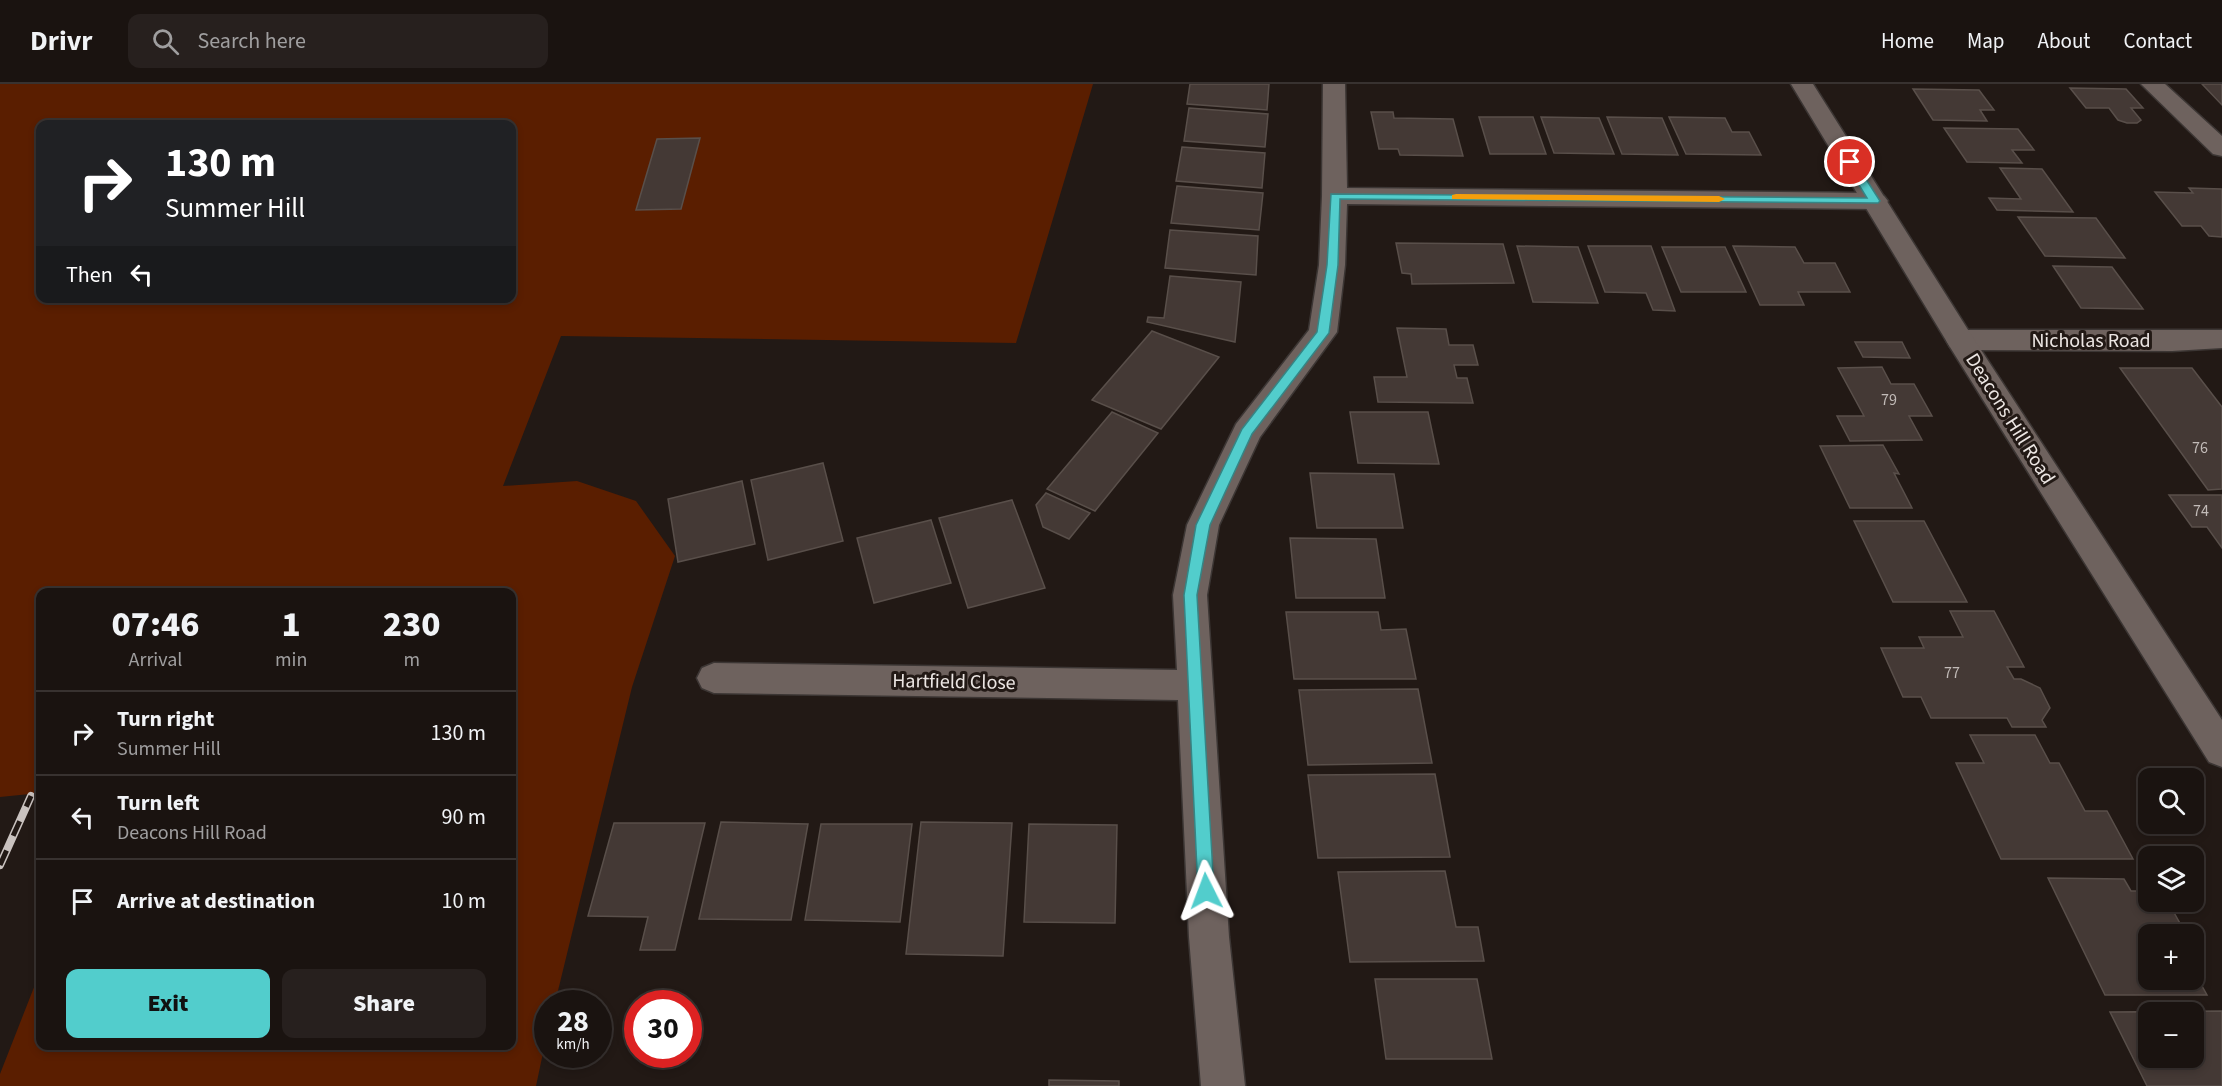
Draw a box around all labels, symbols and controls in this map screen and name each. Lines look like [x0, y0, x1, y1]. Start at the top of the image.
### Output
search box [128, 14, 548, 68]
text: Drivr [30, 21, 92, 61]
icon: search [149, 25, 182, 58]
text: Search here [197, 25, 306, 57]
text: Home [1881, 26, 1934, 56]
text: Map [1967, 26, 2005, 56]
text: About [2038, 26, 2090, 56]
text: Contact [2123, 26, 2192, 56]
text: 130 m [165, 133, 276, 193]
pin [1824, 136, 1875, 187]
icon: right [66, 144, 144, 222]
icon: arrive [1833, 145, 1866, 178]
text: Summer Hill [165, 189, 305, 228]
icon: left [125, 258, 158, 291]
text: Then [66, 259, 113, 291]
street label: Nicholas Road [2031, 327, 2151, 355]
street label: Deacons Hill Road [1958, 348, 2062, 490]
house number: 79 [1881, 389, 1897, 411]
house number: 76 [2192, 437, 2208, 459]
house number: 74 [2193, 500, 2209, 522]
text: 07:46 [111, 599, 200, 650]
text: 1 [282, 599, 301, 650]
text: 230 [383, 599, 441, 650]
text: Arrival [129, 646, 182, 674]
text: min [275, 646, 307, 674]
text: m [403, 646, 420, 674]
house number: 77 [1944, 662, 1960, 684]
street label: Hartfield Close [892, 667, 1016, 697]
text: Turn right [117, 703, 214, 735]
icon: right [66, 717, 99, 750]
text: 130 m [431, 717, 486, 749]
text: Summer Hill [117, 735, 221, 763]
map controls [2138, 768, 2204, 1068]
button: search [2138, 768, 2204, 834]
text: Turn left [117, 787, 199, 819]
icon: left [66, 801, 99, 834]
text: 90 m [441, 801, 486, 833]
text: Deacons Hill Road [117, 819, 267, 847]
button: layers [2138, 846, 2204, 912]
position arrow [1174, 859, 1238, 923]
icon: arrive [66, 885, 99, 918]
text: Arrive at destination [117, 885, 315, 917]
text: 10 m [441, 885, 486, 917]
button: + [2138, 924, 2204, 990]
button: Exit [66, 969, 270, 1038]
button: Share [282, 969, 486, 1038]
speed limit sign: 30 [624, 990, 702, 1068]
text: 28 [557, 1000, 589, 1043]
button: − [2138, 1002, 2204, 1068]
text: km/h [556, 1034, 590, 1055]

